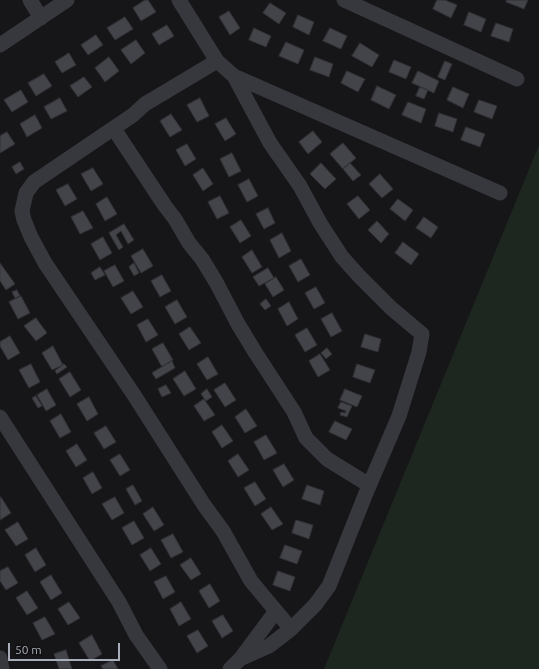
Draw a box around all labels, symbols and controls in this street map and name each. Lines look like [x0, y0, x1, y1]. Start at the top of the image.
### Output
scale bar [10, 635, 122, 661]
text: 50 m [15, 643, 42, 656]

